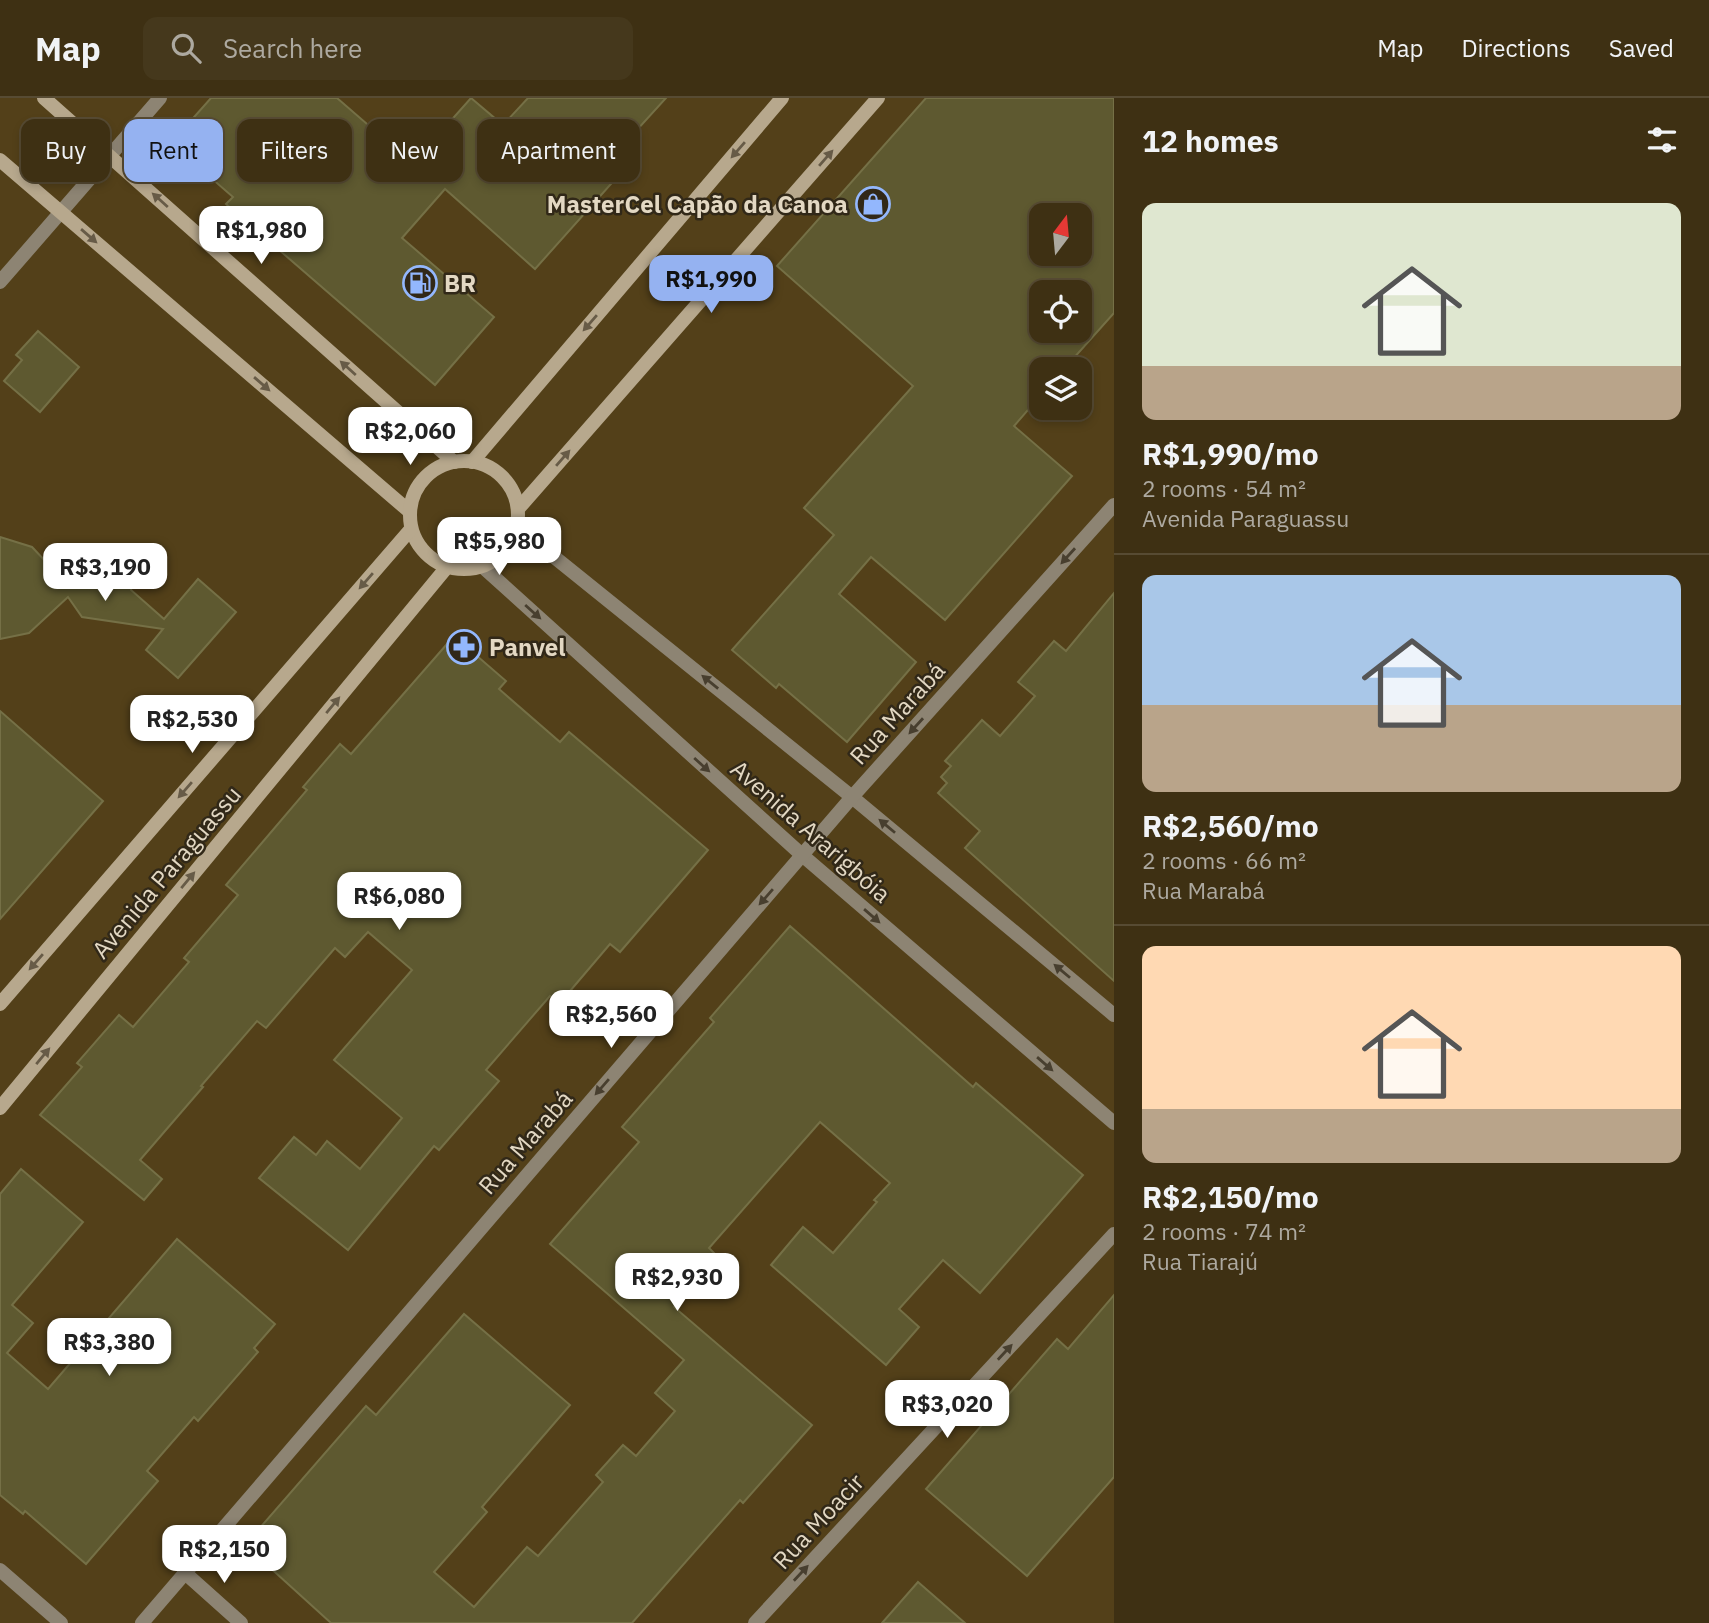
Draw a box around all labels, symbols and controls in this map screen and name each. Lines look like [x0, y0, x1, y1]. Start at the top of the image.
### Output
search box [143, 17, 633, 80]
text: Map [35, 27, 101, 70]
icon: search [167, 29, 205, 67]
text: Search here [223, 31, 362, 65]
text: Map [1377, 32, 1423, 64]
text: Directions [1461, 32, 1571, 64]
text: Saved [1609, 32, 1674, 64]
chip: Buy [21, 119, 110, 182]
chip: Rent [124, 119, 223, 182]
chip: Filters [237, 119, 352, 182]
chip: New [366, 119, 463, 182]
chip: Apartment [477, 119, 640, 182]
text: 12 homes [1142, 121, 1279, 160]
icon: filters [1643, 121, 1681, 159]
one-way arrow [730, 141, 746, 159]
one-way arrow [818, 149, 833, 166]
shop icon: MasterCel Capão da Canoa [854, 185, 892, 223]
place label: MasterCel Capão da Canoa [547, 188, 848, 220]
one-way arrow [151, 192, 169, 208]
north arrow [1029, 203, 1092, 266]
map controls [1029, 203, 1092, 420]
pin: R$1,980 [196, 206, 326, 266]
text: R$1,980 [215, 214, 307, 244]
one-way arrow [80, 228, 97, 243]
icon: home [1349, 248, 1475, 374]
pin: R$1,990 [646, 256, 776, 315]
text: R$1,990 [665, 263, 757, 293]
fuel station icon: BR [401, 264, 439, 302]
place label: BR [444, 267, 476, 299]
button: locate [1029, 280, 1092, 343]
one-way arrow [582, 314, 598, 332]
button: layers [1029, 357, 1092, 420]
one-way arrow [340, 361, 357, 376]
one-way arrow [253, 376, 270, 391]
pin: R$2,060 [345, 408, 475, 467]
text: R$2,060 [364, 415, 456, 445]
text: R$1,990/mo [1142, 434, 1319, 473]
one-way arrow [555, 449, 571, 467]
text: 2 rooms · 54 m² [1142, 473, 1306, 503]
text: Avenida Paraguassu [1142, 503, 1349, 533]
pin: R$5,980 [434, 518, 564, 577]
text: R$5,980 [453, 525, 545, 555]
pin: R$3,190 [40, 544, 170, 603]
one-way arrow [1061, 547, 1077, 564]
text: R$3,190 [59, 551, 151, 581]
one-way arrow [358, 572, 374, 590]
one-way arrow [524, 604, 541, 620]
icon: home [1349, 620, 1475, 746]
pharmacy icon: Panvel [445, 628, 483, 666]
place label: Panvel [489, 631, 566, 663]
street label: Rua Marabá [842, 655, 952, 771]
one-way arrow [701, 676, 719, 690]
pin: R$2,530 [127, 696, 257, 755]
one-way arrow [325, 696, 340, 713]
text: R$2,530 [146, 703, 238, 733]
one-way arrow [909, 717, 925, 734]
street label: Avenida Ararigbóia [724, 753, 898, 910]
one-way arrow [693, 757, 711, 773]
street label: Avenida Paraguassu [84, 779, 248, 965]
one-way arrow [177, 781, 193, 799]
text: R$2,560/mo [1142, 806, 1319, 845]
one-way arrow [878, 818, 896, 833]
text: 2 rooms · 66 m² [1142, 845, 1306, 875]
one-way arrow [180, 872, 195, 889]
pin: R$6,080 [334, 872, 464, 932]
text: Rua Marabá [1142, 875, 1265, 905]
text: R$6,080 [353, 880, 445, 910]
one-way arrow [759, 888, 774, 905]
one-way arrow [864, 908, 881, 923]
one-way arrow [28, 953, 44, 971]
one-way arrow [1053, 964, 1070, 979]
pin: R$2,560 [546, 990, 676, 1050]
icon: home [1349, 991, 1475, 1117]
text: R$2,560 [565, 998, 657, 1028]
one-way arrow [36, 1047, 51, 1065]
one-way arrow [1036, 1056, 1054, 1072]
one-way arrow [595, 1079, 610, 1096]
street label: Rua Marabá [471, 1083, 579, 1201]
text: R$2,150/mo [1142, 1177, 1319, 1216]
text: 2 rooms · 74 m² [1142, 1216, 1306, 1246]
text: Rua Tiarajú [1142, 1246, 1258, 1276]
pin: R$2,930 [612, 1254, 742, 1313]
text: R$2,930 [631, 1261, 723, 1291]
pin: R$3,380 [44, 1318, 174, 1378]
text: R$3,380 [63, 1326, 155, 1356]
one-way arrow [997, 1344, 1013, 1361]
pin: R$3,020 [882, 1380, 1012, 1440]
text: R$3,020 [901, 1388, 993, 1418]
street label: Rua Moacir [765, 1466, 871, 1576]
pin: R$2,150 [159, 1526, 289, 1585]
text: R$2,150 [178, 1533, 270, 1563]
one-way arrow [793, 1564, 809, 1582]

